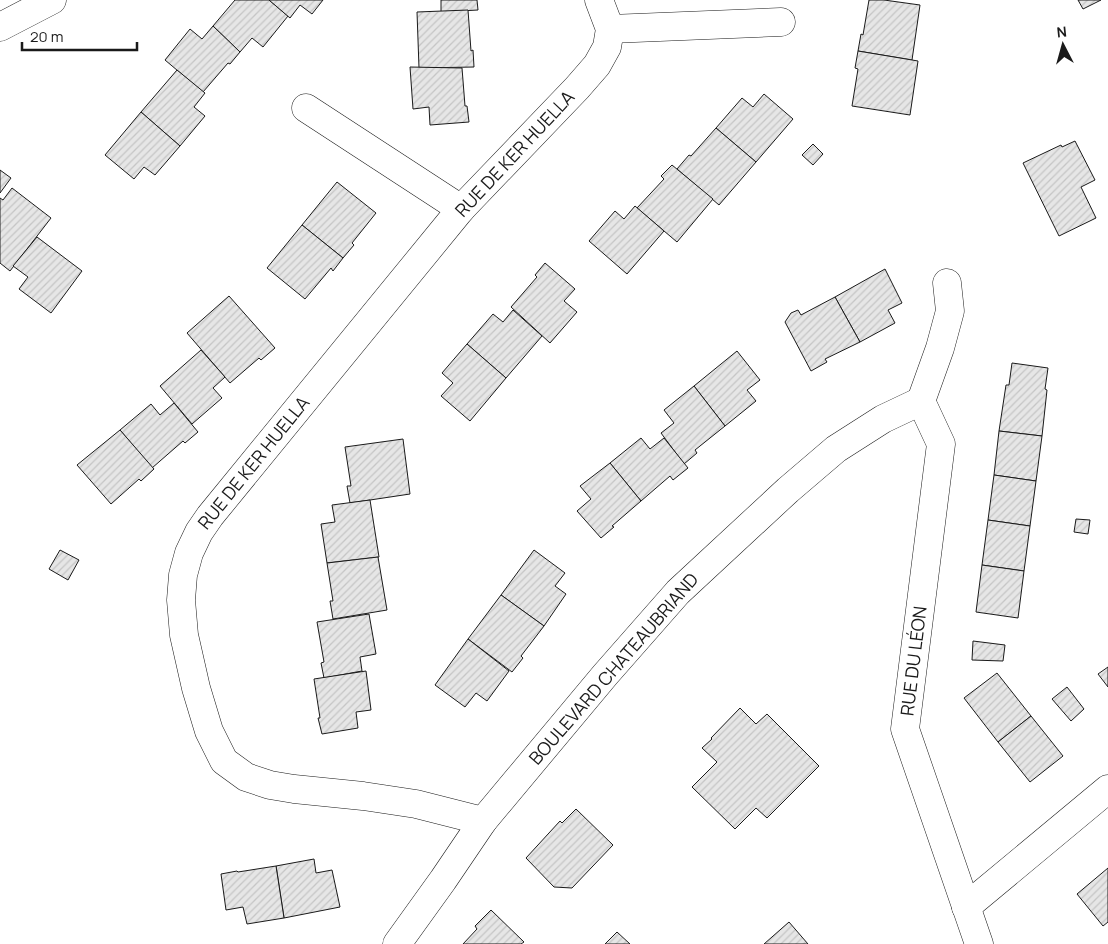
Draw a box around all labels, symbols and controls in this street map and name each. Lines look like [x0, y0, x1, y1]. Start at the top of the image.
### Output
scale bar [22, 20, 138, 52]
north arrow [1038, 20, 1088, 70]
text: N [1056, 22, 1068, 42]
text: 20 m [30, 26, 63, 47]
street label: RUE DE KER HUELLA [449, 84, 580, 222]
street label: RUE DE KER HUELLA [192, 390, 315, 534]
street label: BOULEVARD CHATEAUBRIAND [523, 567, 703, 769]
street label: RUE DU LÉON [894, 605, 932, 717]

